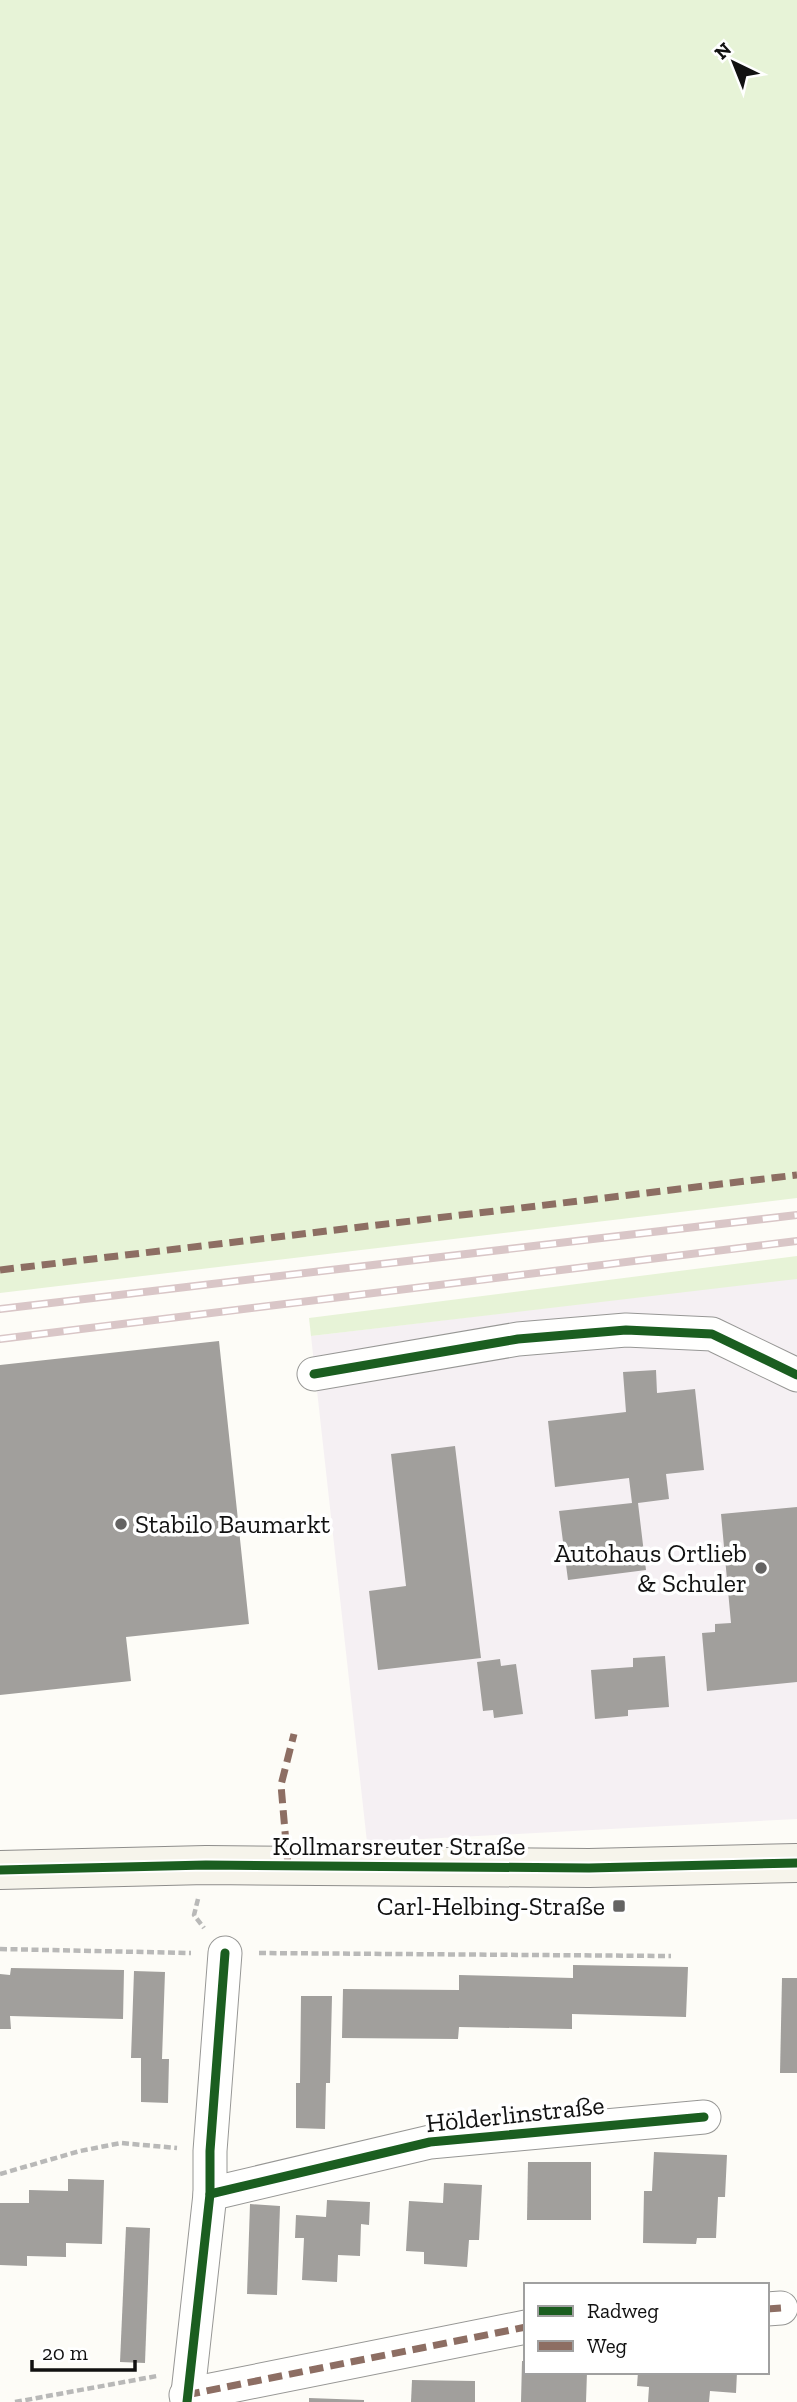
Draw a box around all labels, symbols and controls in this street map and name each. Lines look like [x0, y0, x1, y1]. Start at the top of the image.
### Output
north arrow [699, 28, 769, 98]
text: N [710, 38, 736, 64]
place label: Stabilo Baumarkt [135, 1508, 331, 1540]
marker: Stabilo Baumarkt [113, 1516, 129, 1532]
place label: Autohaus Ortlieb & Schuler [554, 1537, 747, 1599]
marker: Autohaus Ortlieb & Schuler [753, 1560, 769, 1576]
street label: Kollmarsreuter Straße [273, 1830, 525, 1862]
place label: Carl-Helbing-Straße [377, 1890, 605, 1922]
marker: Carl-Helbing-Straße [611, 1898, 627, 1914]
street label: Hölderlinstraße [424, 2089, 606, 2139]
legend [524, 2283, 769, 2374]
text: Radweg [587, 2298, 659, 2323]
scale bar [32, 2328, 135, 2372]
text: Weg [587, 2333, 628, 2358]
text: 20 m [42, 2340, 88, 2365]

